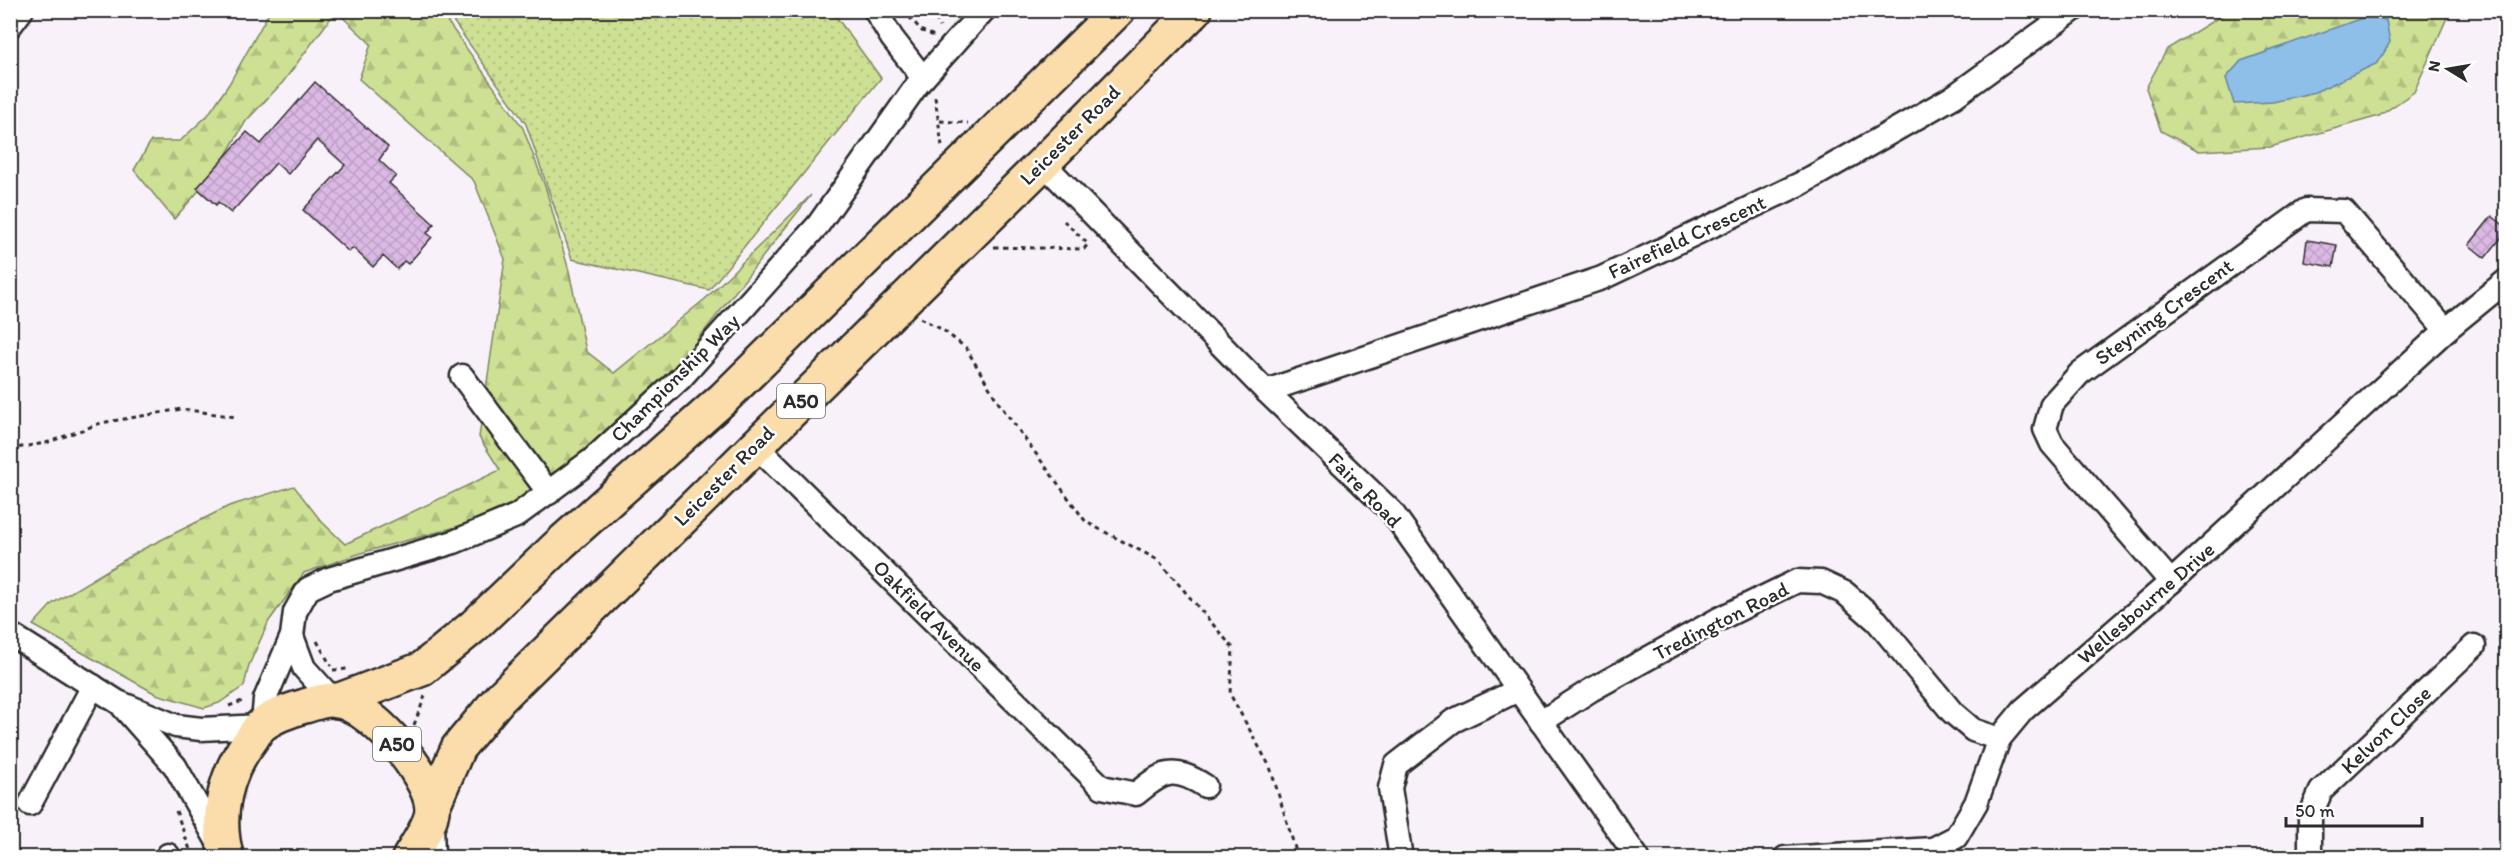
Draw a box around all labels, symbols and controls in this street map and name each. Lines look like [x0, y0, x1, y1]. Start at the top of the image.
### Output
north arrow [2418, 39, 2478, 99]
text: N [2423, 59, 2444, 73]
street label: Leicester Road [1014, 79, 1125, 190]
street label: Fairefield Crescent [1604, 189, 1770, 284]
street label: Steyning Crescent [2090, 253, 2238, 370]
street label: Championship Way [605, 308, 744, 447]
road number: A50 [777, 384, 825, 418]
street label: Leicester Road [668, 420, 779, 531]
street label: Faire Road [1323, 447, 1407, 532]
street label: Wellesbourne Drive [2072, 536, 2219, 669]
street label: Oakfield Avenue [868, 554, 991, 677]
street label: Tredington Road [1649, 576, 1793, 665]
street label: Kelvon Close [2335, 680, 2436, 779]
road number: A50 [373, 727, 421, 761]
scale bar [2286, 790, 2422, 828]
text: 50 m [2295, 800, 2335, 822]

